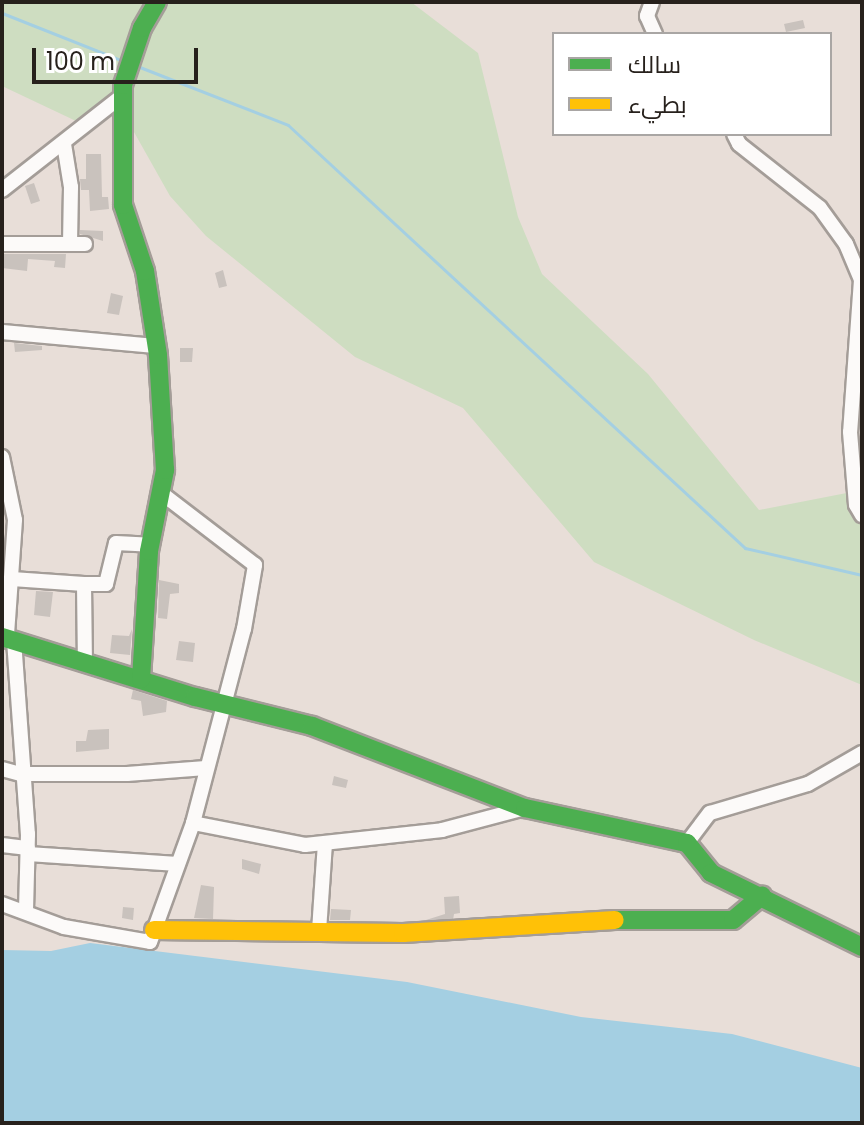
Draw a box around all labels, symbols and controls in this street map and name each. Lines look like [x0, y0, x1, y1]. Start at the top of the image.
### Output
scale bar [36, 32, 202, 82]
legend [552, 32, 832, 136]
text: 100 m [46, 45, 115, 78]
text: سالك [628, 48, 681, 81]
text: بطيء [628, 88, 687, 121]

